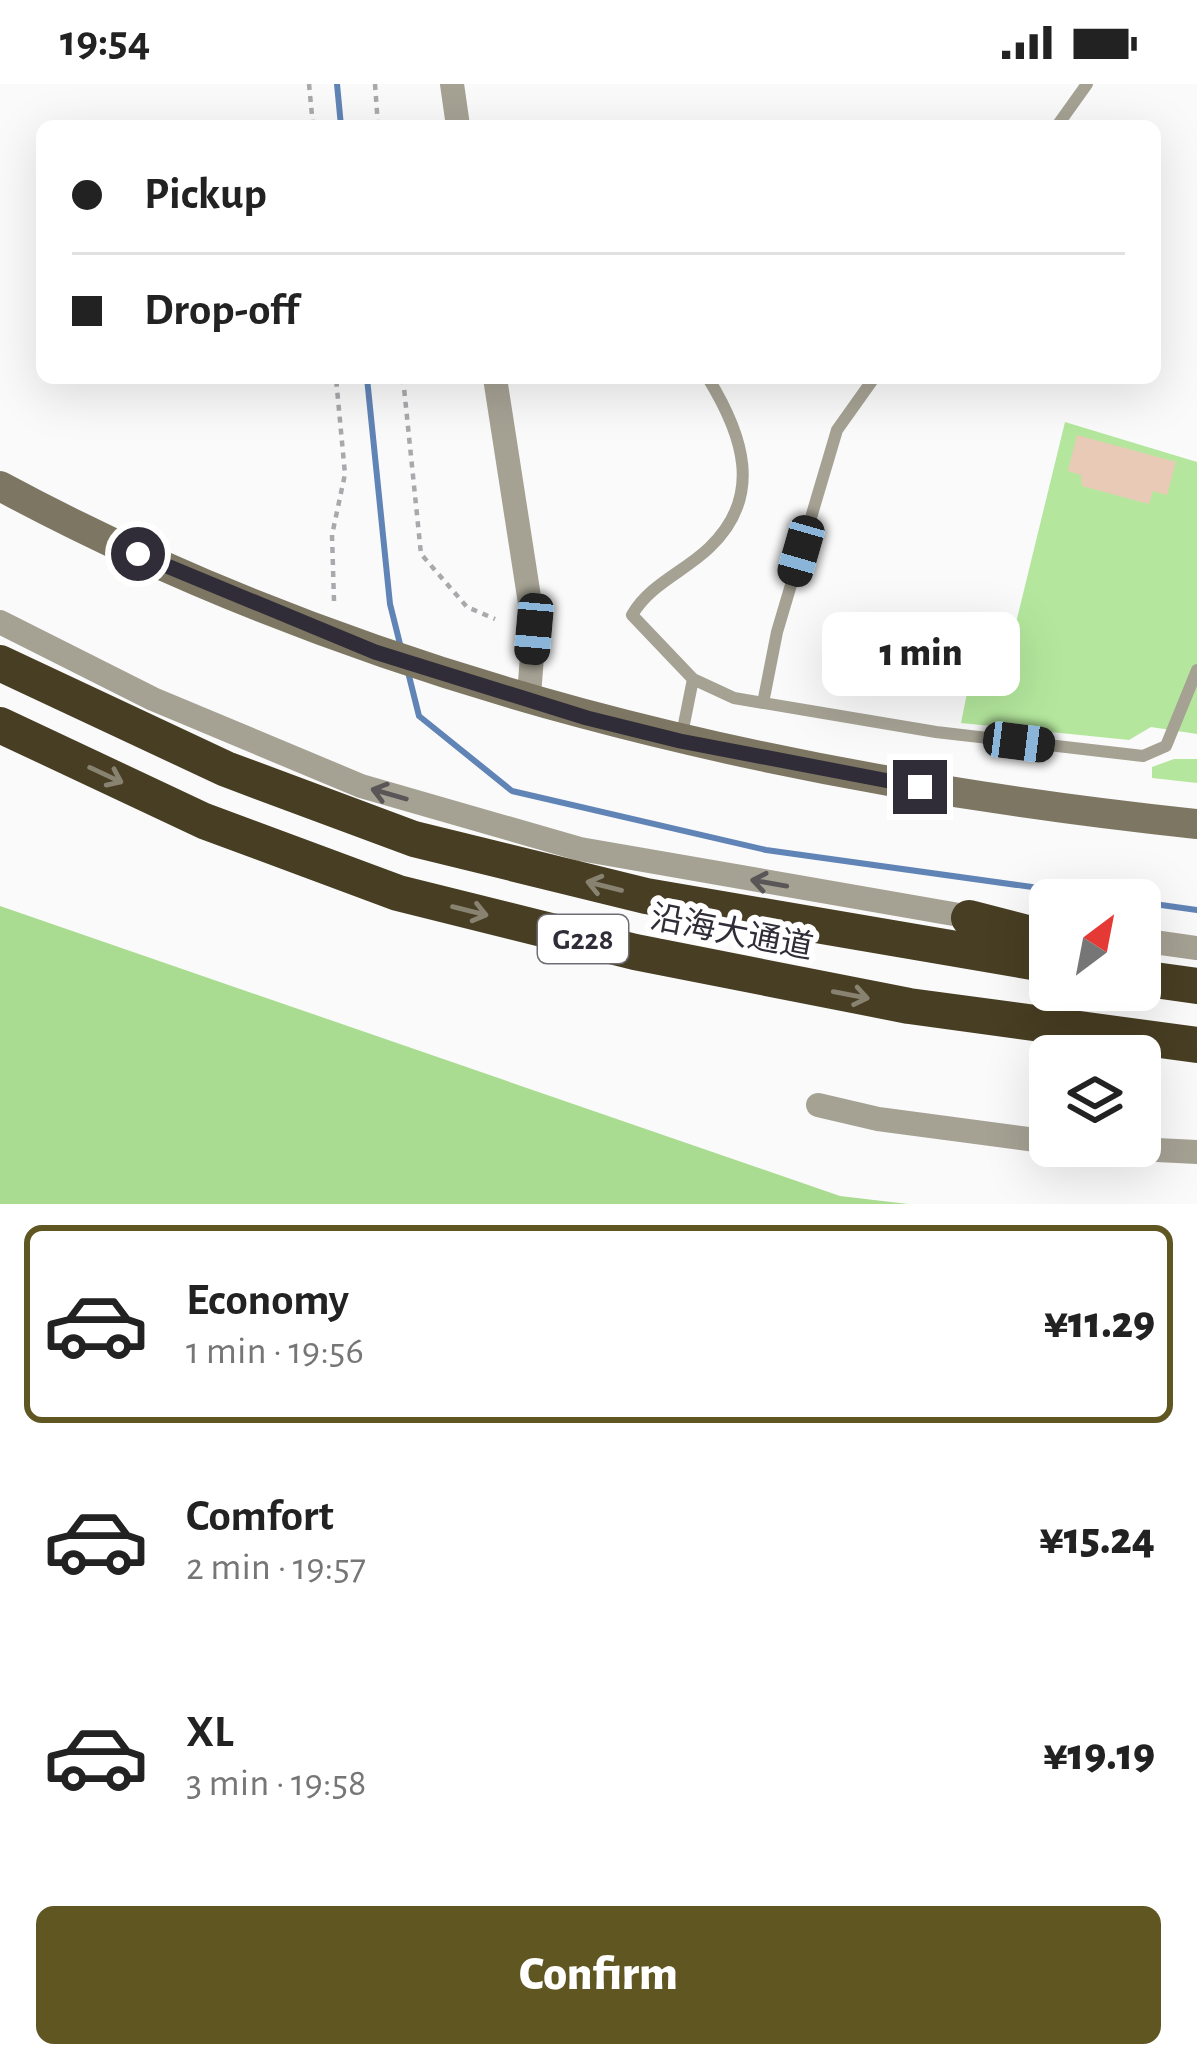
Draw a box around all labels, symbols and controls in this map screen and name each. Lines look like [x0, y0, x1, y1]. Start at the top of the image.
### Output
text: 19:54 [60, 19, 150, 64]
text: Pickup [144, 172, 267, 217]
text: Drop-off [144, 288, 299, 333]
car [774, 511, 828, 591]
route start [111, 527, 165, 581]
car [513, 592, 555, 666]
callout: 1 min [821, 613, 1019, 697]
text: 1 min [879, 634, 963, 673]
car [981, 720, 1057, 764]
route end [893, 760, 947, 814]
one-way arrow [87, 765, 123, 787]
one-way arrow [371, 782, 409, 804]
one-way arrow [750, 870, 789, 893]
one-way arrow [586, 874, 624, 896]
north arrow [1029, 879, 1161, 1011]
map controls [1029, 879, 1161, 1167]
street label: 沿海大通道 [647, 900, 816, 965]
one-way arrow [451, 902, 489, 924]
road number: G228 [538, 915, 628, 963]
one-way arrow [831, 985, 870, 1007]
button: layers [1029, 1035, 1161, 1167]
icon: car [42, 1270, 150, 1378]
text: Economy [186, 1278, 349, 1323]
text: ¥11.29 [1043, 1301, 1155, 1346]
text: 1 min · 19:56 [186, 1332, 364, 1371]
icon: car [42, 1486, 150, 1594]
text: Comfort [186, 1494, 334, 1539]
text: ¥15.24 [1039, 1517, 1155, 1562]
text: 2 min · 19:57 [186, 1548, 366, 1587]
icon: car [42, 1702, 150, 1810]
text: XL [186, 1710, 234, 1755]
text: ¥19.19 [1043, 1733, 1155, 1778]
text: 3 min · 19:58 [186, 1764, 367, 1803]
button: Confirm [36, 1906, 1161, 2044]

